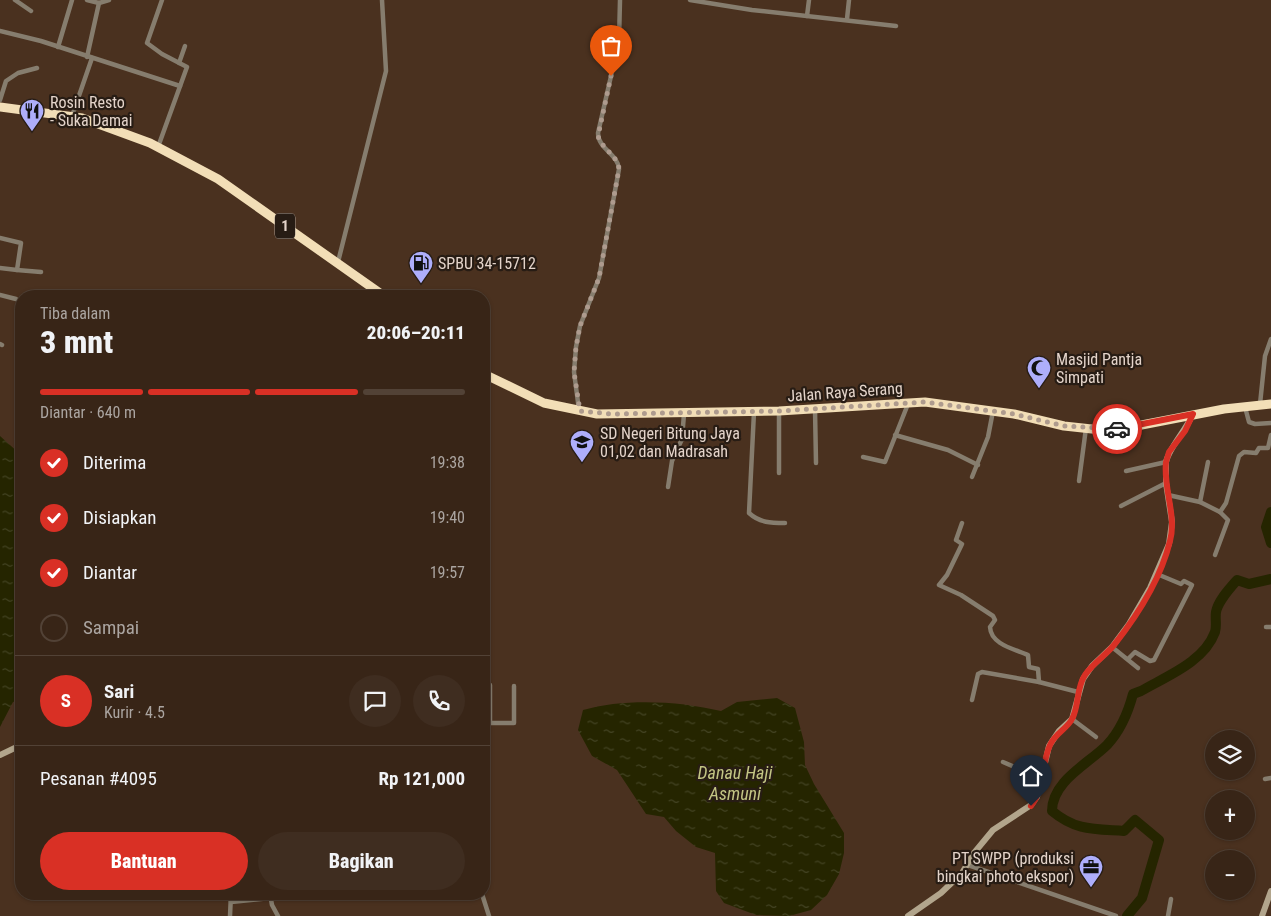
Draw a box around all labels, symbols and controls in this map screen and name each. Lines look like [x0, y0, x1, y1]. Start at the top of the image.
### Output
pin [590, 25, 632, 76]
icon: bag [597, 32, 625, 60]
place label: Rosin Resto - Suka Damai [50, 93, 132, 130]
restaurant icon: Rosin Resto - Suka Damai [19, 98, 45, 132]
road number: 1 [275, 214, 295, 238]
fuel station icon: SPBU 34-15712 [408, 250, 434, 284]
place label: SPBU 34-15712 [438, 254, 536, 273]
text: Tiba dalam [40, 304, 110, 323]
text: 20:06–20:11 [367, 321, 465, 344]
text: 3 mnt [40, 323, 113, 361]
place label: Masjid Pantja Simpati [1056, 350, 1142, 387]
mosque icon: Masjid Pantja Simpati [1026, 355, 1052, 389]
street label: Jalan Raya Serang [787, 378, 903, 406]
text: Diantar · 640 m [40, 403, 136, 422]
courier [1092, 404, 1142, 454]
icon: car [1103, 415, 1131, 443]
place label: SD Negeri Bitung Jaya 01,02 dan Madrasah [600, 424, 740, 461]
school or university icon: SD Negeri Bitung Jaya 01,02 dan Madrasah [569, 429, 595, 463]
icon: check [40, 449, 68, 477]
text: Diterima [83, 451, 146, 474]
text: 19:38 [430, 453, 465, 472]
icon: check [40, 504, 68, 532]
text: Disiapkan [83, 506, 157, 529]
text: 19:40 [430, 508, 465, 527]
icon: check [40, 559, 68, 587]
text: Diantar [83, 561, 137, 584]
text: 19:57 [430, 563, 465, 582]
text: Sampai [83, 616, 139, 639]
button: chat [349, 675, 401, 727]
button: phone [413, 675, 465, 727]
text: Sari [104, 680, 134, 703]
text: S [61, 689, 71, 712]
text: Kurir · 4.5 [104, 703, 165, 722]
map controls [1205, 730, 1255, 900]
button: layers [1205, 730, 1255, 780]
pin [1010, 755, 1052, 806]
water label: Danau Haji Asmuni [698, 762, 773, 804]
icon: home [1017, 762, 1045, 790]
text: Pesanan #4095 [40, 767, 157, 790]
text: Rp 121,000 [378, 767, 465, 790]
button: + [1205, 790, 1255, 840]
button: Bantuan [40, 832, 248, 890]
button: Bagikan [258, 832, 465, 890]
place label: PT SWPP (produksi bingkai photo ekspor) [937, 849, 1074, 886]
button: − [1205, 850, 1255, 900]
office icon: PT SWPP (produksi bingkai photo ekspor) [1078, 854, 1104, 888]

